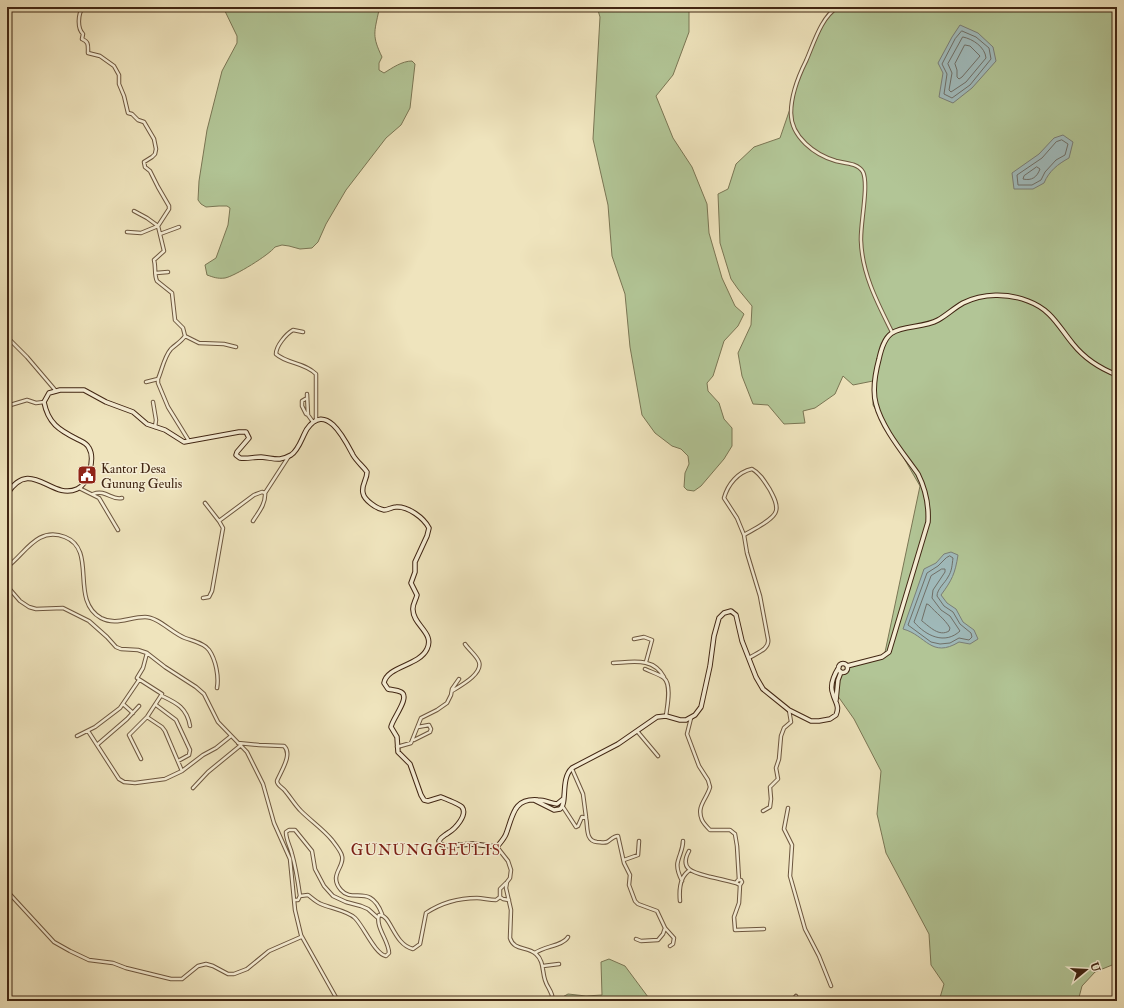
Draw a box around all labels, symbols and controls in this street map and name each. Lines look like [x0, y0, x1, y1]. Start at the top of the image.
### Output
place label: Kantor Desa Gunung Geulis [101, 461, 183, 492]
public building icon: Kantor Desa Gunung Geulis [76, 464, 98, 486]
district label: GUNUNGGEULIS [351, 841, 501, 860]
north arrow [1066, 950, 1106, 990]
text: U [1087, 961, 1103, 974]

